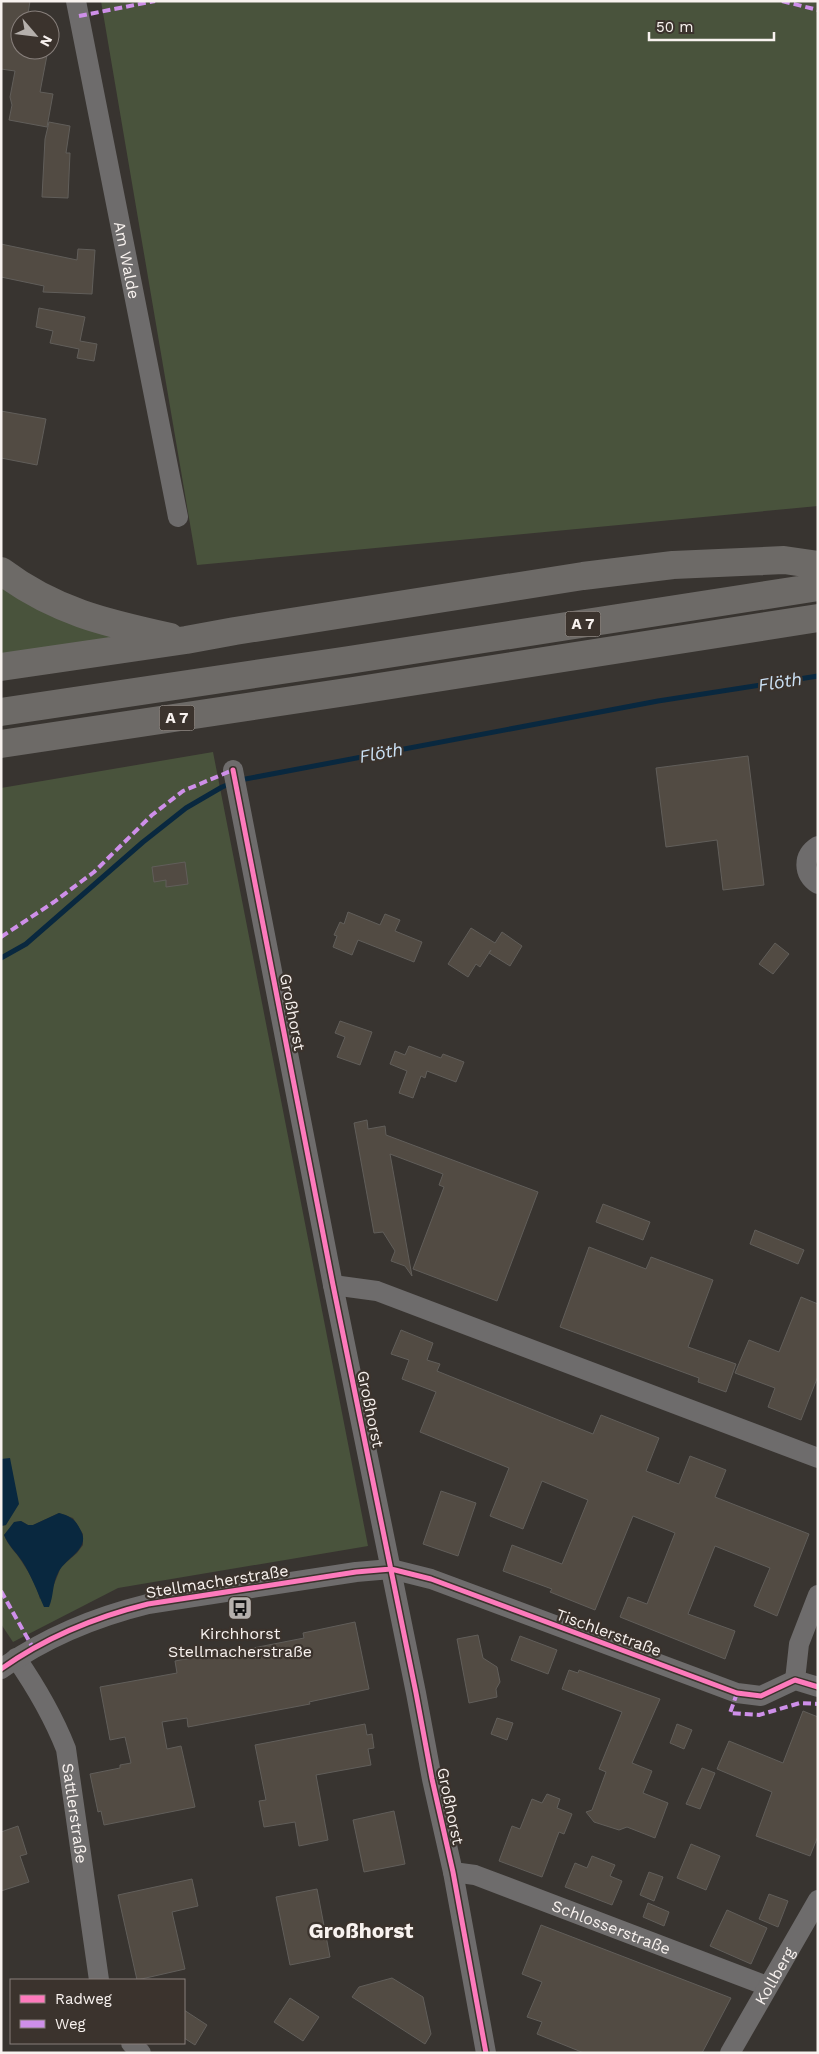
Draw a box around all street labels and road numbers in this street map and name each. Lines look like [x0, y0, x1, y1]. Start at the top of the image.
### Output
street label: Am Walde [110, 220, 144, 301]
road number: A 7 [566, 612, 600, 636]
road number: A 7 [160, 706, 194, 730]
street label: Großhorst [276, 972, 309, 1053]
street label: Großhorst [353, 1369, 388, 1450]
street label: Stellmacherstraße [144, 1561, 290, 1602]
street label: Tischlerstraße [553, 1605, 664, 1660]
street label: Sattlerstraße [58, 1762, 91, 1865]
street label: Großhorst [433, 1766, 468, 1847]
street label: Schlosserstraße [549, 1896, 673, 1958]
street label: Kollberg [751, 1944, 799, 2008]

